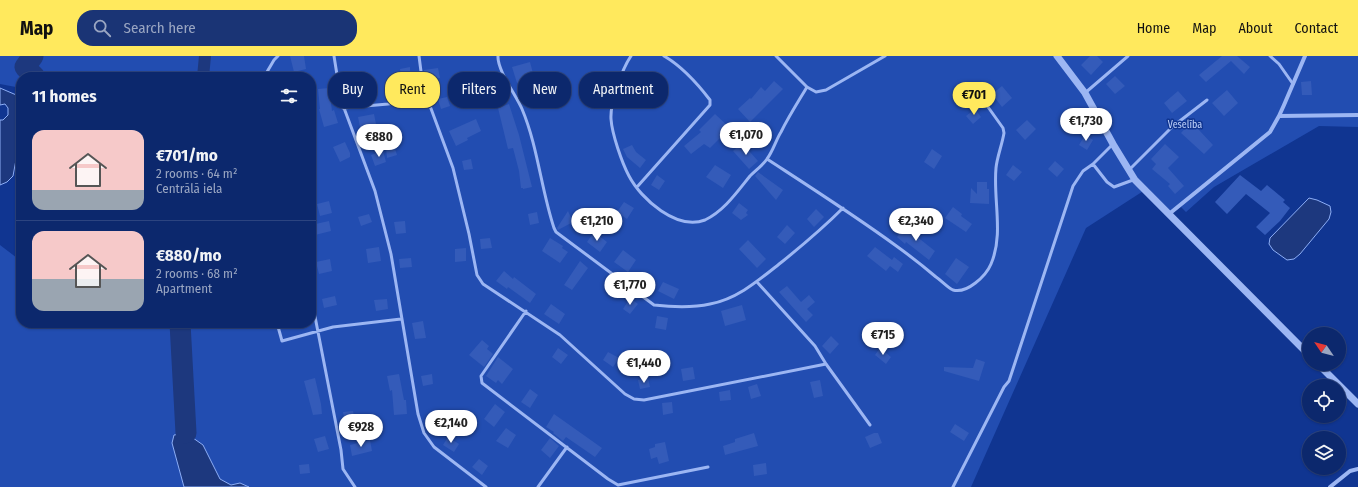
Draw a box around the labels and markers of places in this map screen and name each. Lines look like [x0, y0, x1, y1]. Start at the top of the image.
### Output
pin: €701 [950, 82, 998, 116]
pin: €1,730 [1053, 108, 1119, 142]
pin: €1,070 [713, 122, 779, 156]
pin: €880 [355, 124, 403, 158]
pin: €1,210 [564, 208, 630, 242]
pin: €2,340 [883, 208, 949, 242]
pin: €1,770 [597, 272, 663, 306]
pin: €715 [859, 322, 907, 356]
pin: €1,440 [611, 350, 677, 384]
pin: €2,140 [418, 410, 484, 444]
pin: €928 [337, 414, 385, 448]

